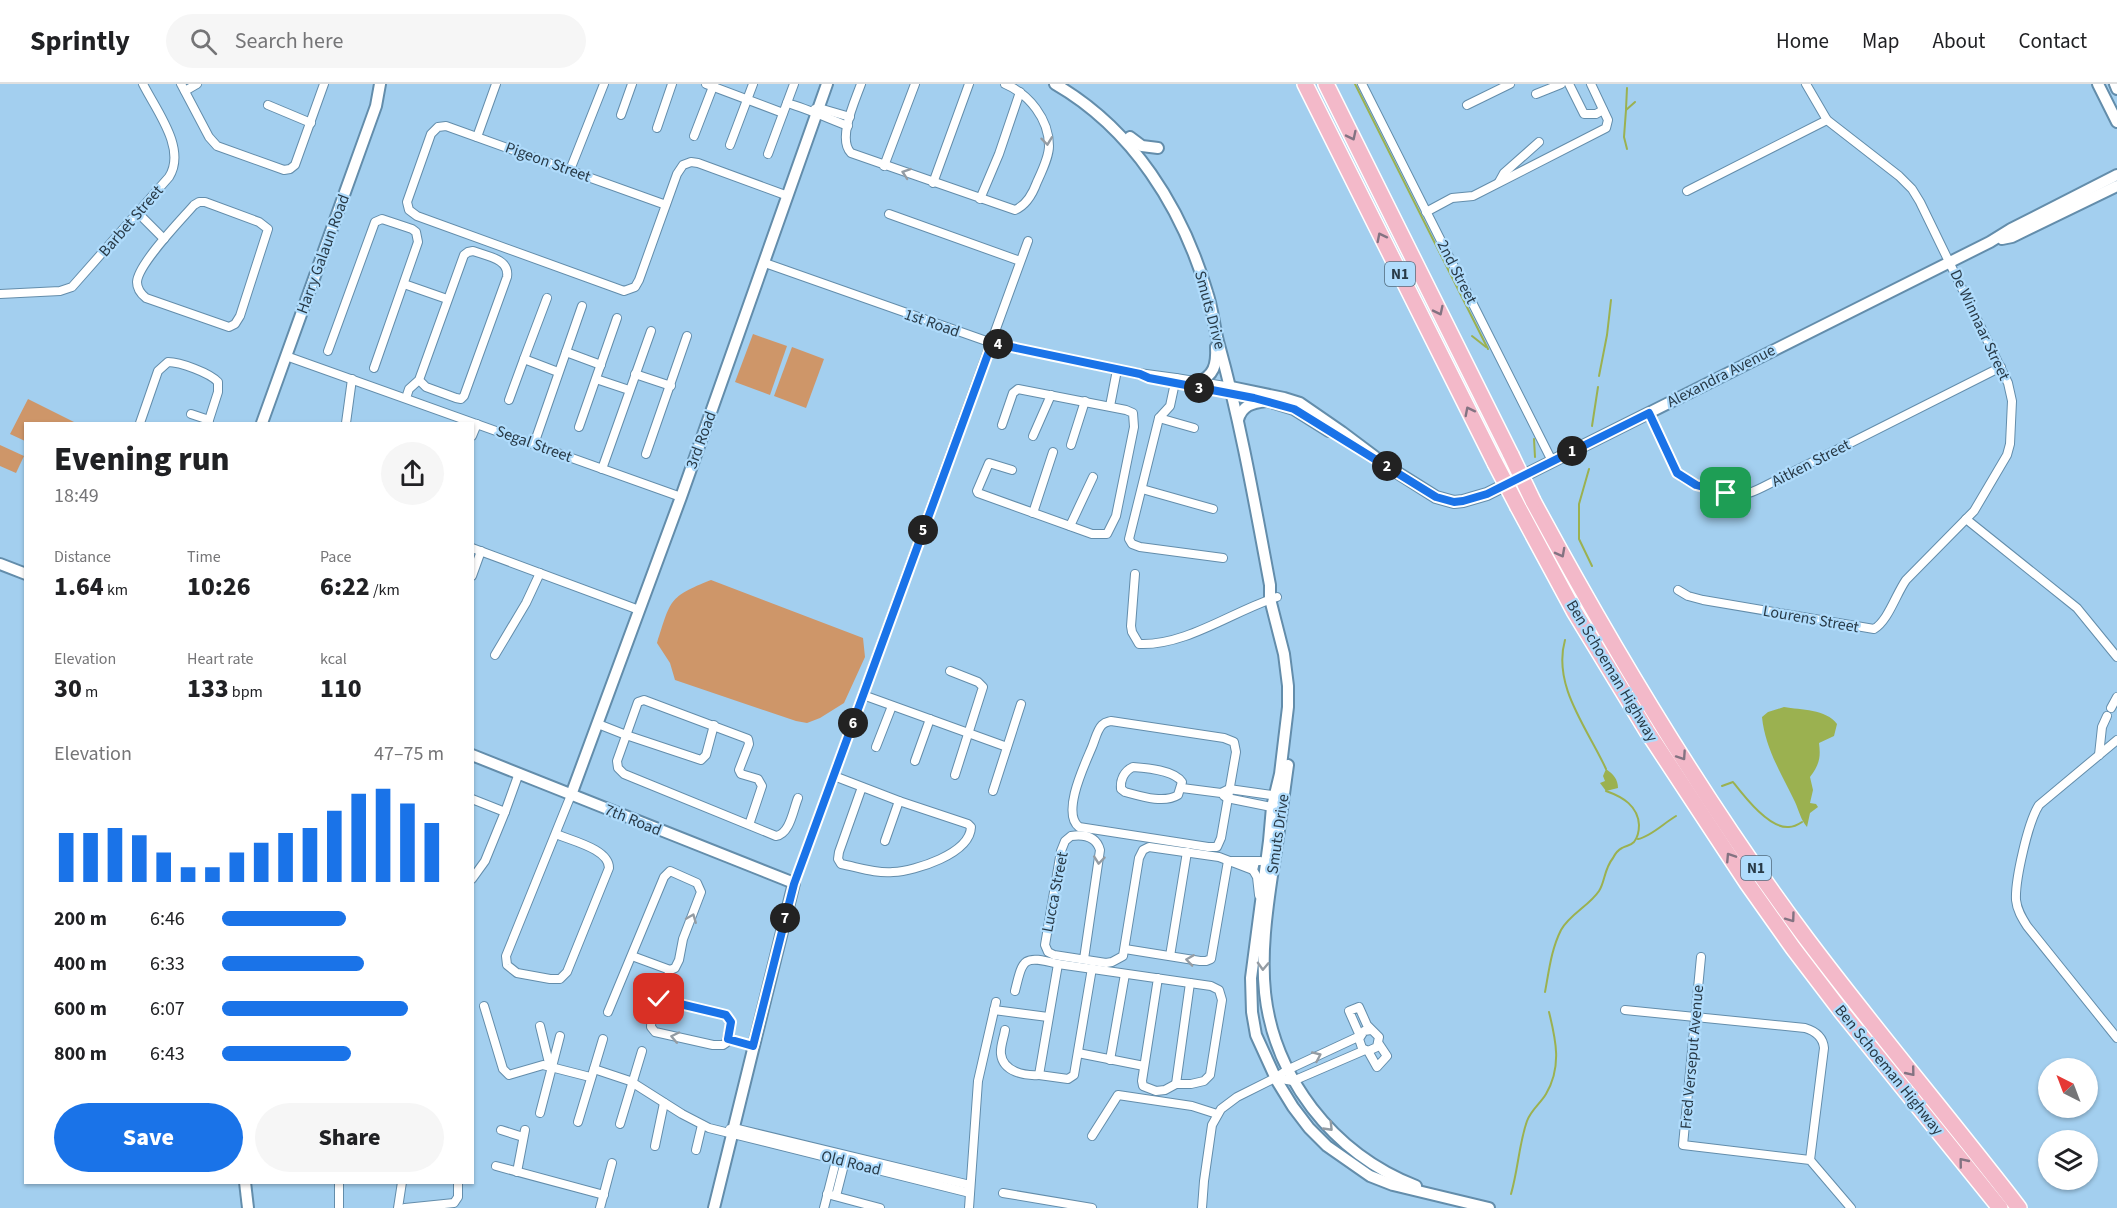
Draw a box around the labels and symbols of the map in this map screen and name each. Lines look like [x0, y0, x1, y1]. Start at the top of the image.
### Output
one-way arrow [1345, 130, 1357, 141]
street label: Pigeon Street [502, 136, 594, 188]
one-way arrow [1040, 137, 1052, 146]
one-way arrow [901, 168, 912, 181]
street label: Barbet Street [94, 180, 169, 262]
street label: Harry Galaun Road [291, 191, 355, 317]
one-way arrow [1377, 232, 1389, 243]
street label: 2nd Street [1432, 236, 1483, 308]
road number: N1 [1385, 262, 1415, 286]
street label: De Winnaar Street [1945, 266, 2016, 385]
street label: Smuts Drive [1189, 268, 1231, 352]
street label: 1st Road [901, 303, 963, 343]
one-way arrow [1432, 305, 1443, 315]
pin: 4 [983, 329, 1013, 359]
street label: Alexandra Avenue [1663, 339, 1779, 413]
pin: 3 [1184, 373, 1214, 403]
one-way arrow [1465, 406, 1476, 417]
street label: 3rd Road [680, 408, 722, 472]
street label: Segal Street [493, 420, 576, 468]
street label: Aitken Street [1768, 433, 1855, 492]
pin: 1 [1557, 436, 1587, 466]
pin: 2 [1372, 451, 1402, 481]
pin [1700, 467, 1751, 518]
pin: 5 [908, 515, 938, 545]
one-way arrow [1554, 546, 1565, 557]
street label: Ben Schoeman Highway [1561, 596, 1663, 746]
street label: Lourens Street [1761, 600, 1861, 638]
pin: 6 [838, 708, 868, 738]
one-way arrow [1674, 750, 1685, 761]
street label: Smuts Drive [1262, 793, 1294, 875]
street label: 7th Road [601, 799, 665, 841]
street label: Lucca Street [1036, 849, 1074, 934]
one-way arrow [1726, 853, 1737, 864]
one-way arrow [1093, 855, 1106, 864]
road number: N1 [1741, 856, 1771, 880]
pin: 7 [770, 903, 800, 933]
one-way arrow [1784, 911, 1795, 922]
one-way arrow [685, 913, 697, 924]
one-way arrow [1186, 954, 1195, 966]
one-way arrow [1257, 962, 1270, 971]
pin [633, 973, 684, 1024]
street label: Fred Verseput Avenue [1675, 984, 1709, 1130]
street label: Ben Schoeman Highway [1830, 1000, 1949, 1140]
one-way arrow [670, 1031, 680, 1044]
one-way arrow [1311, 1052, 1322, 1064]
north arrow [2038, 1058, 2098, 1118]
one-way arrow [1904, 1065, 1915, 1076]
one-way arrow [1321, 1120, 1332, 1131]
street label: Old Road [819, 1145, 883, 1181]
one-way arrow [1960, 1158, 1971, 1169]

